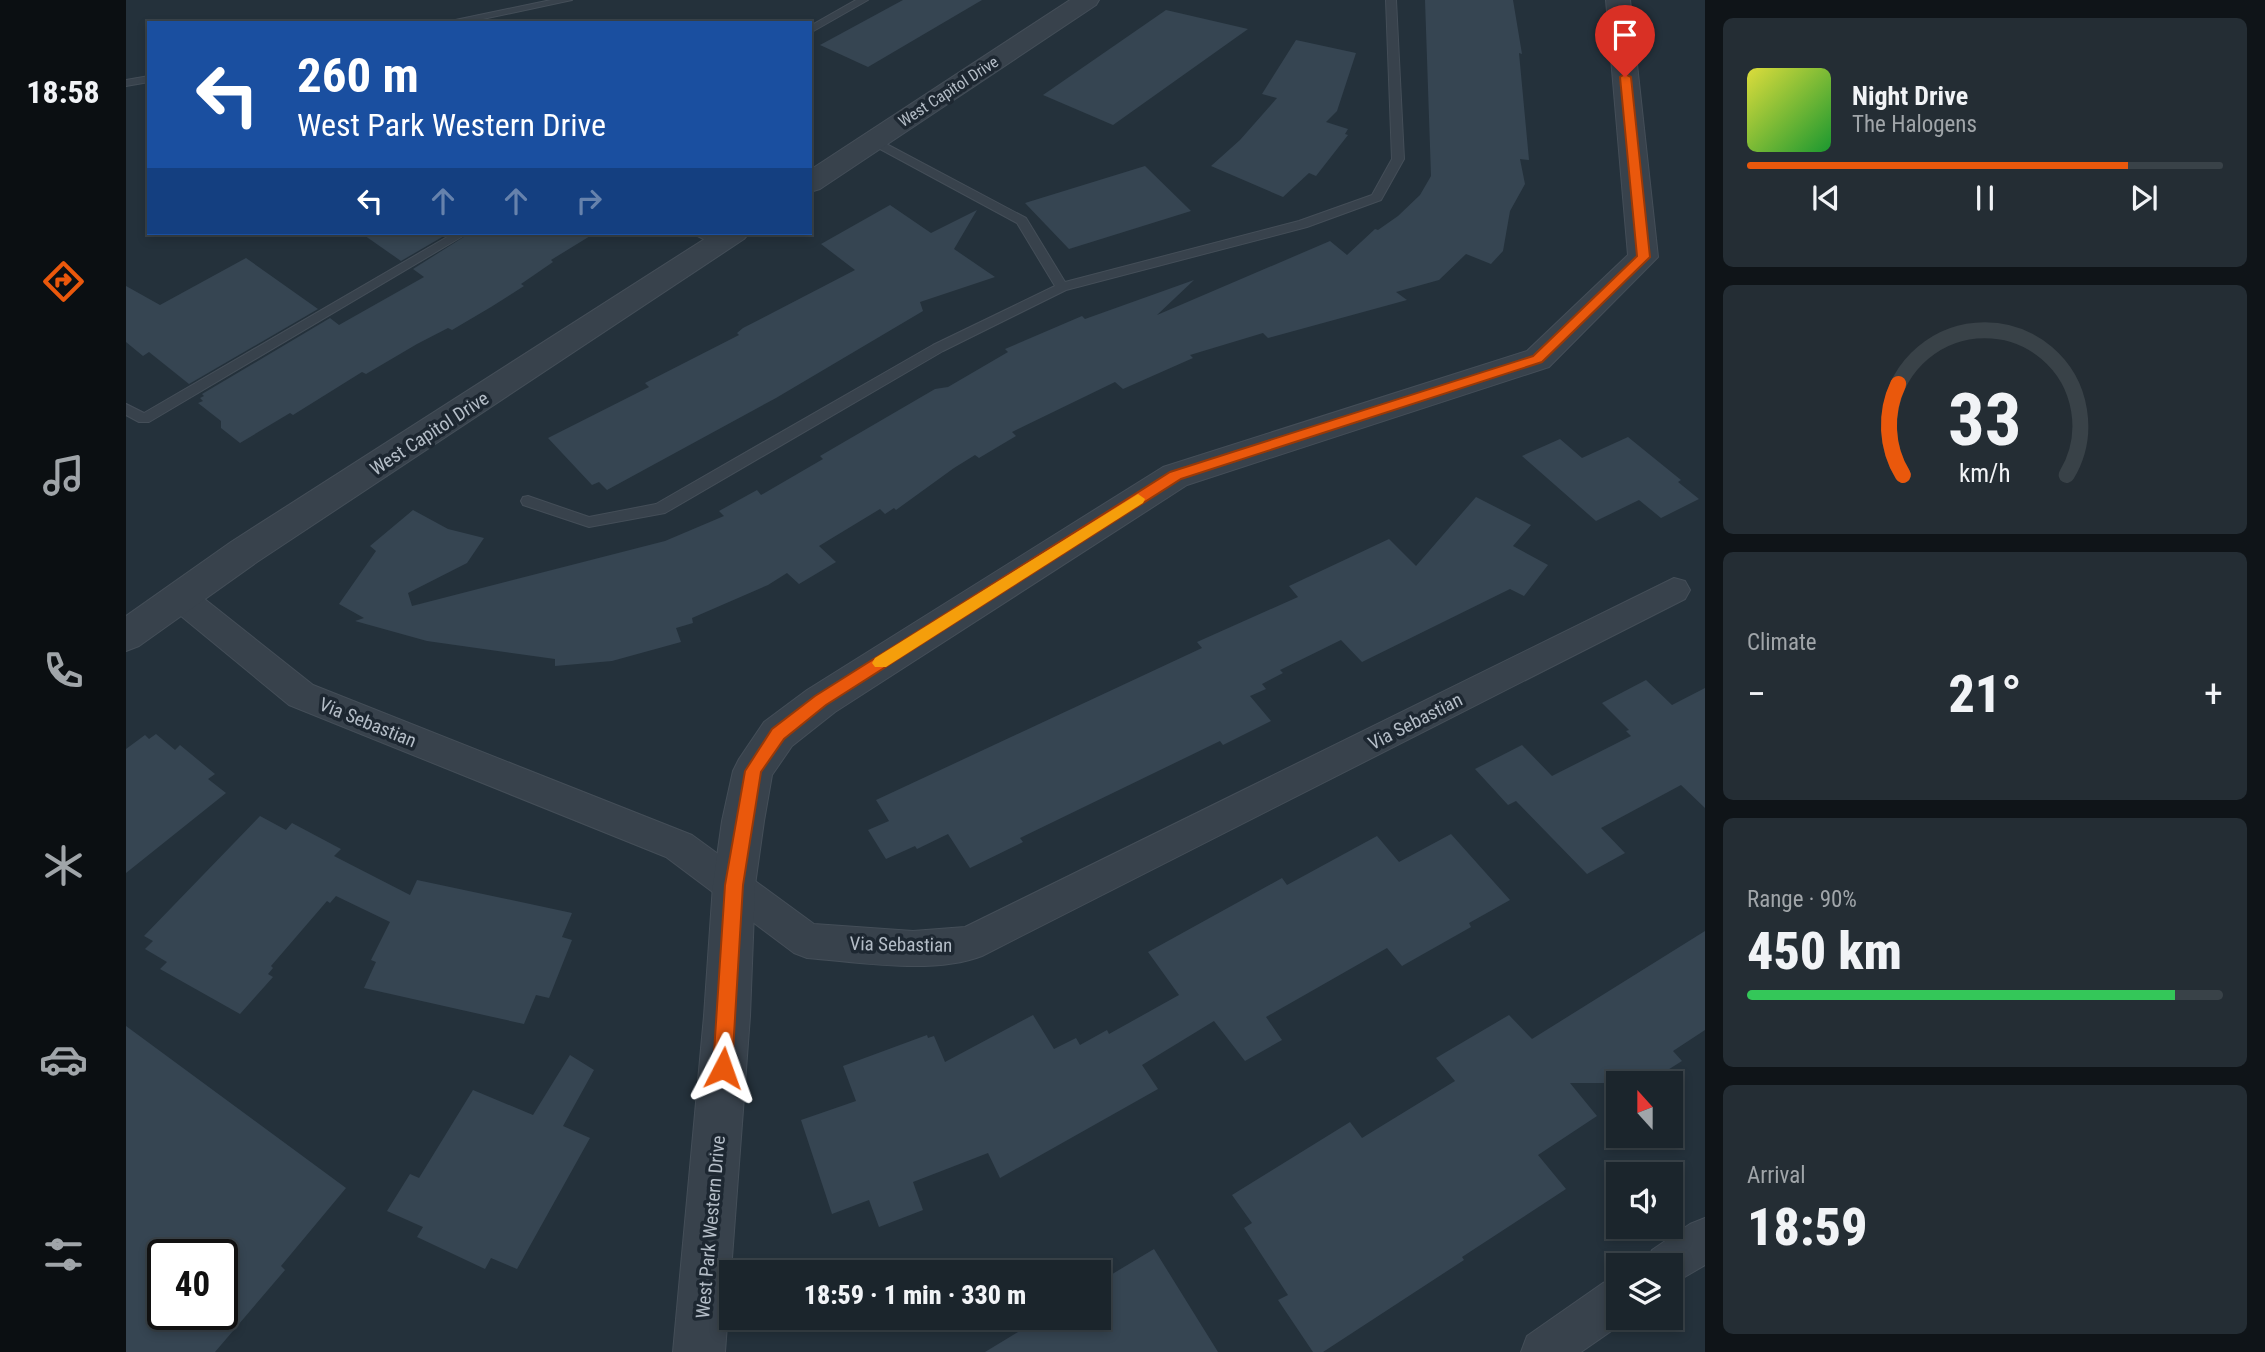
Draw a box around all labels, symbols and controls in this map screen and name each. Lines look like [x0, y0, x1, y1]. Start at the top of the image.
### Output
pin [1595, 5, 1655, 77]
icon: arrive [1606, 16, 1644, 54]
text: 260 m [297, 47, 419, 104]
icon: left [182, 49, 273, 140]
street label: West Capitol Drive [895, 52, 1002, 131]
text: 18:58 [26, 73, 100, 111]
text: Night Drive [1852, 81, 1968, 111]
text: West Park Western Drive [297, 106, 606, 144]
text: The Halogens [1852, 111, 1977, 138]
icon: previous [1807, 179, 1845, 217]
icon: pause [1966, 179, 2004, 217]
icon: next [2125, 179, 2163, 217]
icon: left [351, 182, 389, 220]
icon: ahead [424, 182, 462, 220]
icon: ahead [497, 182, 535, 220]
icon: right [570, 182, 608, 220]
icon: directions [39, 257, 88, 306]
text: 33 [1948, 378, 2022, 464]
street label: West Capitol Drive [366, 386, 493, 480]
icon: music [39, 451, 88, 500]
text: km/h [1959, 459, 2011, 488]
text: Climate [1747, 629, 1817, 656]
icon: phone [39, 646, 88, 695]
text: 21° [1948, 664, 2022, 725]
text: − [1747, 672, 1766, 716]
text: + [2204, 672, 2223, 716]
street label: Via Sebastian [1364, 688, 1466, 755]
street label: Via Sebastian [316, 693, 420, 752]
icon: climate [39, 841, 88, 890]
text: Range · 90% [1747, 886, 1857, 913]
text: 450 km [1747, 921, 1902, 982]
street label: Via Sebastian [849, 932, 953, 957]
position arrow [686, 1031, 760, 1105]
icon: car [39, 1035, 88, 1084]
north arrow [1606, 1071, 1684, 1148]
map controls [1606, 1071, 1683, 1330]
street label: West Park Western Drive [691, 1135, 730, 1319]
button: sound [1606, 1162, 1683, 1239]
text: Arrival [1747, 1162, 1806, 1189]
text: 18:59 [1747, 1197, 1867, 1258]
icon: filters [39, 1230, 88, 1279]
speed limit sign: 40 [147, 1239, 238, 1330]
button: layers [1606, 1253, 1683, 1330]
text: 18:59 · 1 min · 330 m [804, 1280, 1026, 1310]

